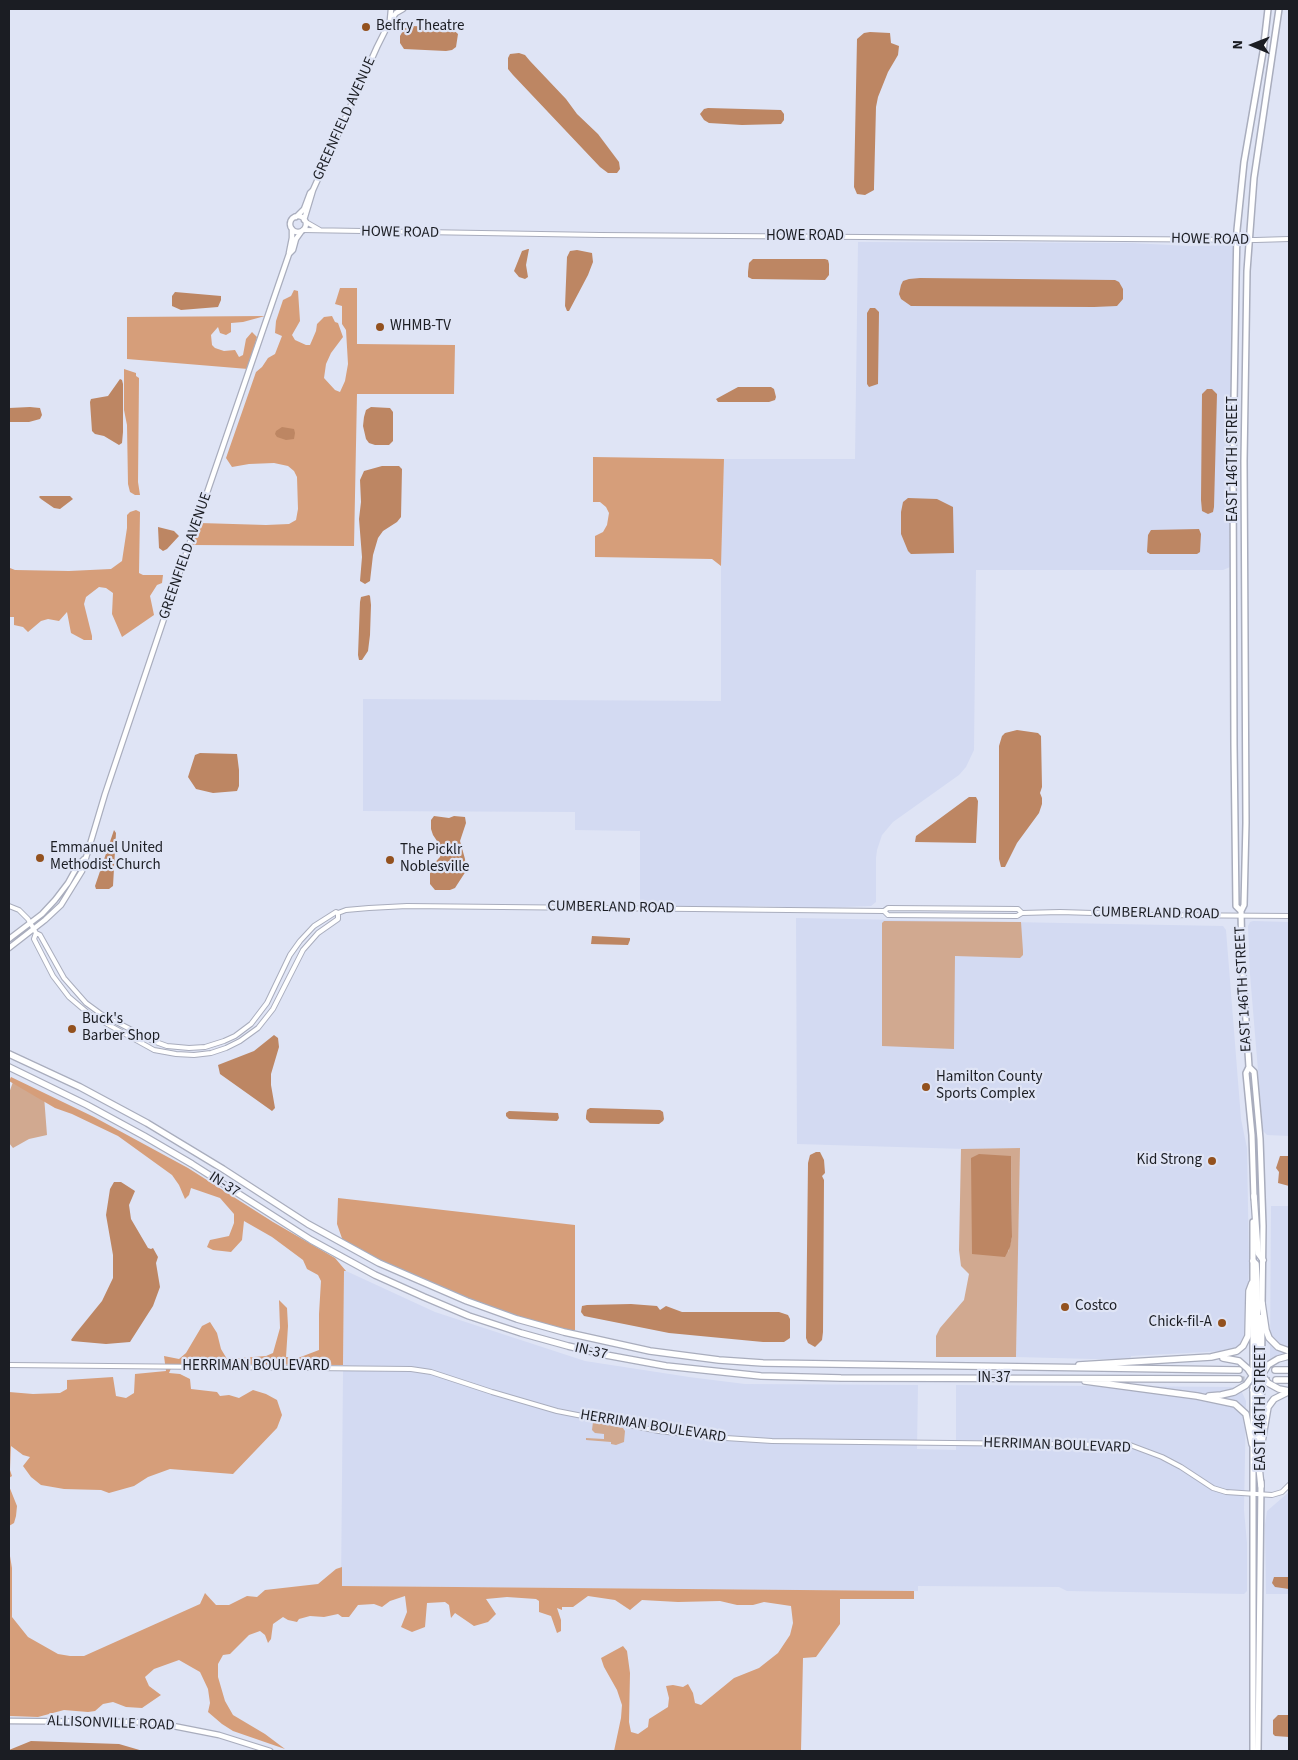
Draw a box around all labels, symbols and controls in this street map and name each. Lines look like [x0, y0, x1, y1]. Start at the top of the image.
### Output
place label: Belfry Theatre [376, 18, 464, 36]
north arrow [1228, 20, 1278, 70]
marker: Belfry Theatre [360, 21, 372, 33]
text: N [1228, 40, 1248, 50]
street label: GREENFIELD AVENUE [310, 55, 380, 183]
street label: HOWE ROAD [361, 223, 439, 243]
street label: HOWE ROAD [766, 228, 844, 246]
street label: HOWE ROAD [1171, 230, 1249, 250]
place label: WHMB-TV [390, 318, 451, 336]
marker: WHMB-TV [374, 321, 386, 333]
street label: EAST 146TH STREET [1225, 396, 1243, 522]
street label: GREENFIELD AVENUE [156, 490, 216, 622]
place label: Emmanuel United Methodist Church [50, 840, 163, 875]
place label: The Picklr Noblesville [400, 842, 469, 877]
marker: Emmanuel United Methodist Church [34, 852, 46, 864]
marker: The Picklr Noblesville [384, 854, 396, 866]
street label: CUMBERLAND ROAD [547, 898, 675, 918]
street label: CUMBERLAND ROAD [1092, 904, 1220, 924]
street label: EAST 146TH STREET [1232, 926, 1256, 1052]
place label: Buck's Barber Shop [82, 1011, 160, 1046]
marker: Buck's Barber Shop [66, 1023, 78, 1035]
place label: Hamilton County Sports Complex [936, 1069, 1043, 1104]
marker: Hamilton County Sports Complex [920, 1081, 932, 1093]
place label: Kid Strong [1137, 1152, 1202, 1170]
marker: Kid Strong [1206, 1155, 1218, 1167]
street label: IN-37 [205, 1168, 243, 1202]
place label: Costco [1075, 1298, 1117, 1316]
marker: Costco [1059, 1301, 1071, 1313]
place label: Chick-fil-A [1149, 1314, 1212, 1332]
marker: Chick-fil-A [1216, 1317, 1228, 1329]
street label: IN-37 [573, 1339, 609, 1365]
street label: EAST 146TH STREET [1253, 1345, 1271, 1471]
street label: HERRIMAN BOULEVARD [182, 1358, 330, 1376]
street label: IN-37 [977, 1370, 1011, 1388]
street label: HERRIMAN BOULEVARD [579, 1407, 727, 1447]
street label: HERRIMAN BOULEVARD [983, 1434, 1131, 1458]
street label: ALLISONVILLE ROAD [47, 1713, 175, 1735]

